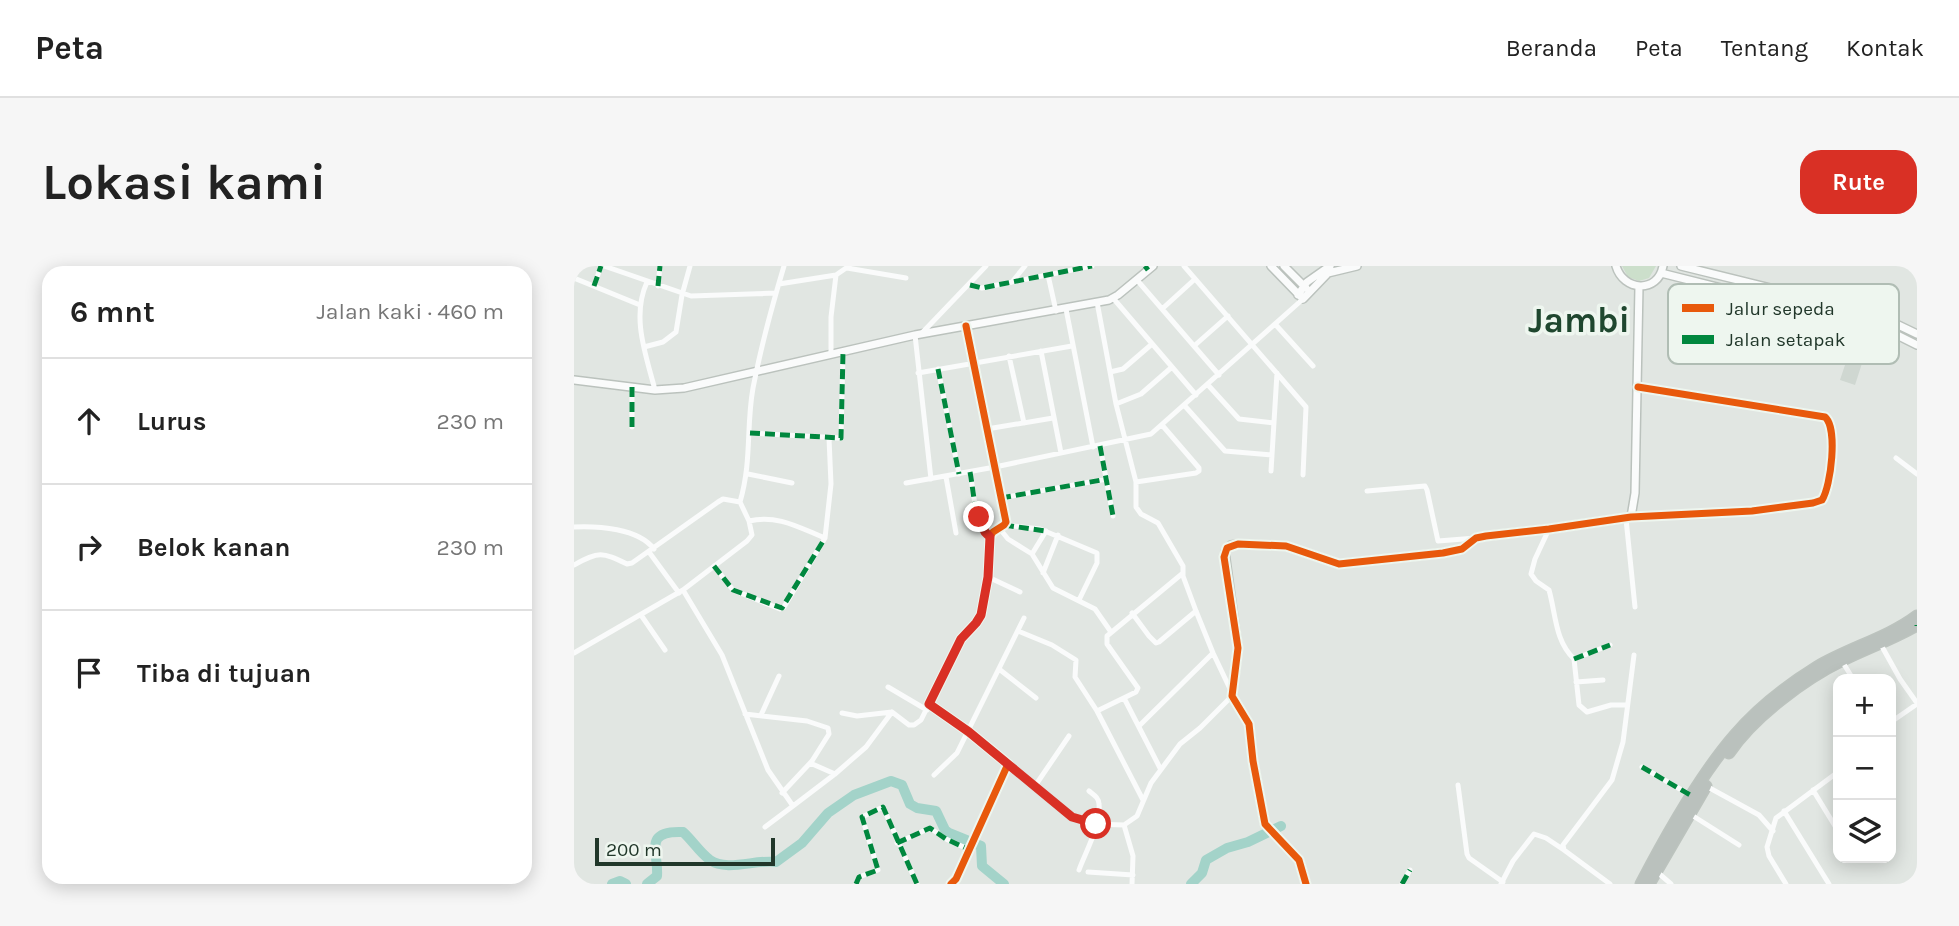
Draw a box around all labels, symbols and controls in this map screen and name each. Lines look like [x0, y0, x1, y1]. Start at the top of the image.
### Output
text: Peta [35, 29, 104, 67]
text: Beranda [1506, 34, 1597, 62]
text: Peta [1635, 34, 1683, 62]
text: Tentang [1721, 34, 1808, 62]
text: Kontak [1846, 34, 1924, 62]
button: Rute [1800, 150, 1917, 214]
text: Lokasi kami [42, 154, 326, 211]
legend [1668, 284, 1899, 364]
text: 6 mnt [70, 294, 155, 330]
text: Jalan kaki · 460 m [317, 298, 504, 325]
text: Jalur sepeda [1726, 298, 1835, 320]
district label: Jambi [1528, 300, 1630, 341]
text: Jalan setapak [1726, 329, 1846, 351]
icon: ahead [70, 402, 108, 440]
text: Lurus [137, 406, 206, 437]
text: 230 m [436, 408, 504, 435]
route end [963, 501, 994, 532]
icon: right [70, 528, 108, 566]
text: Belok kanan [137, 532, 290, 563]
text: 230 m [436, 534, 504, 561]
icon: arrive [70, 654, 108, 692]
text: Tiba di tujuan [137, 658, 311, 689]
map controls [1833, 674, 1896, 863]
button: + [1833, 674, 1896, 737]
button: − [1833, 737, 1896, 800]
button: layers [1833, 800, 1896, 863]
route start [1080, 808, 1111, 839]
scale bar [595, 835, 775, 867]
text: 200 m [606, 839, 662, 861]

